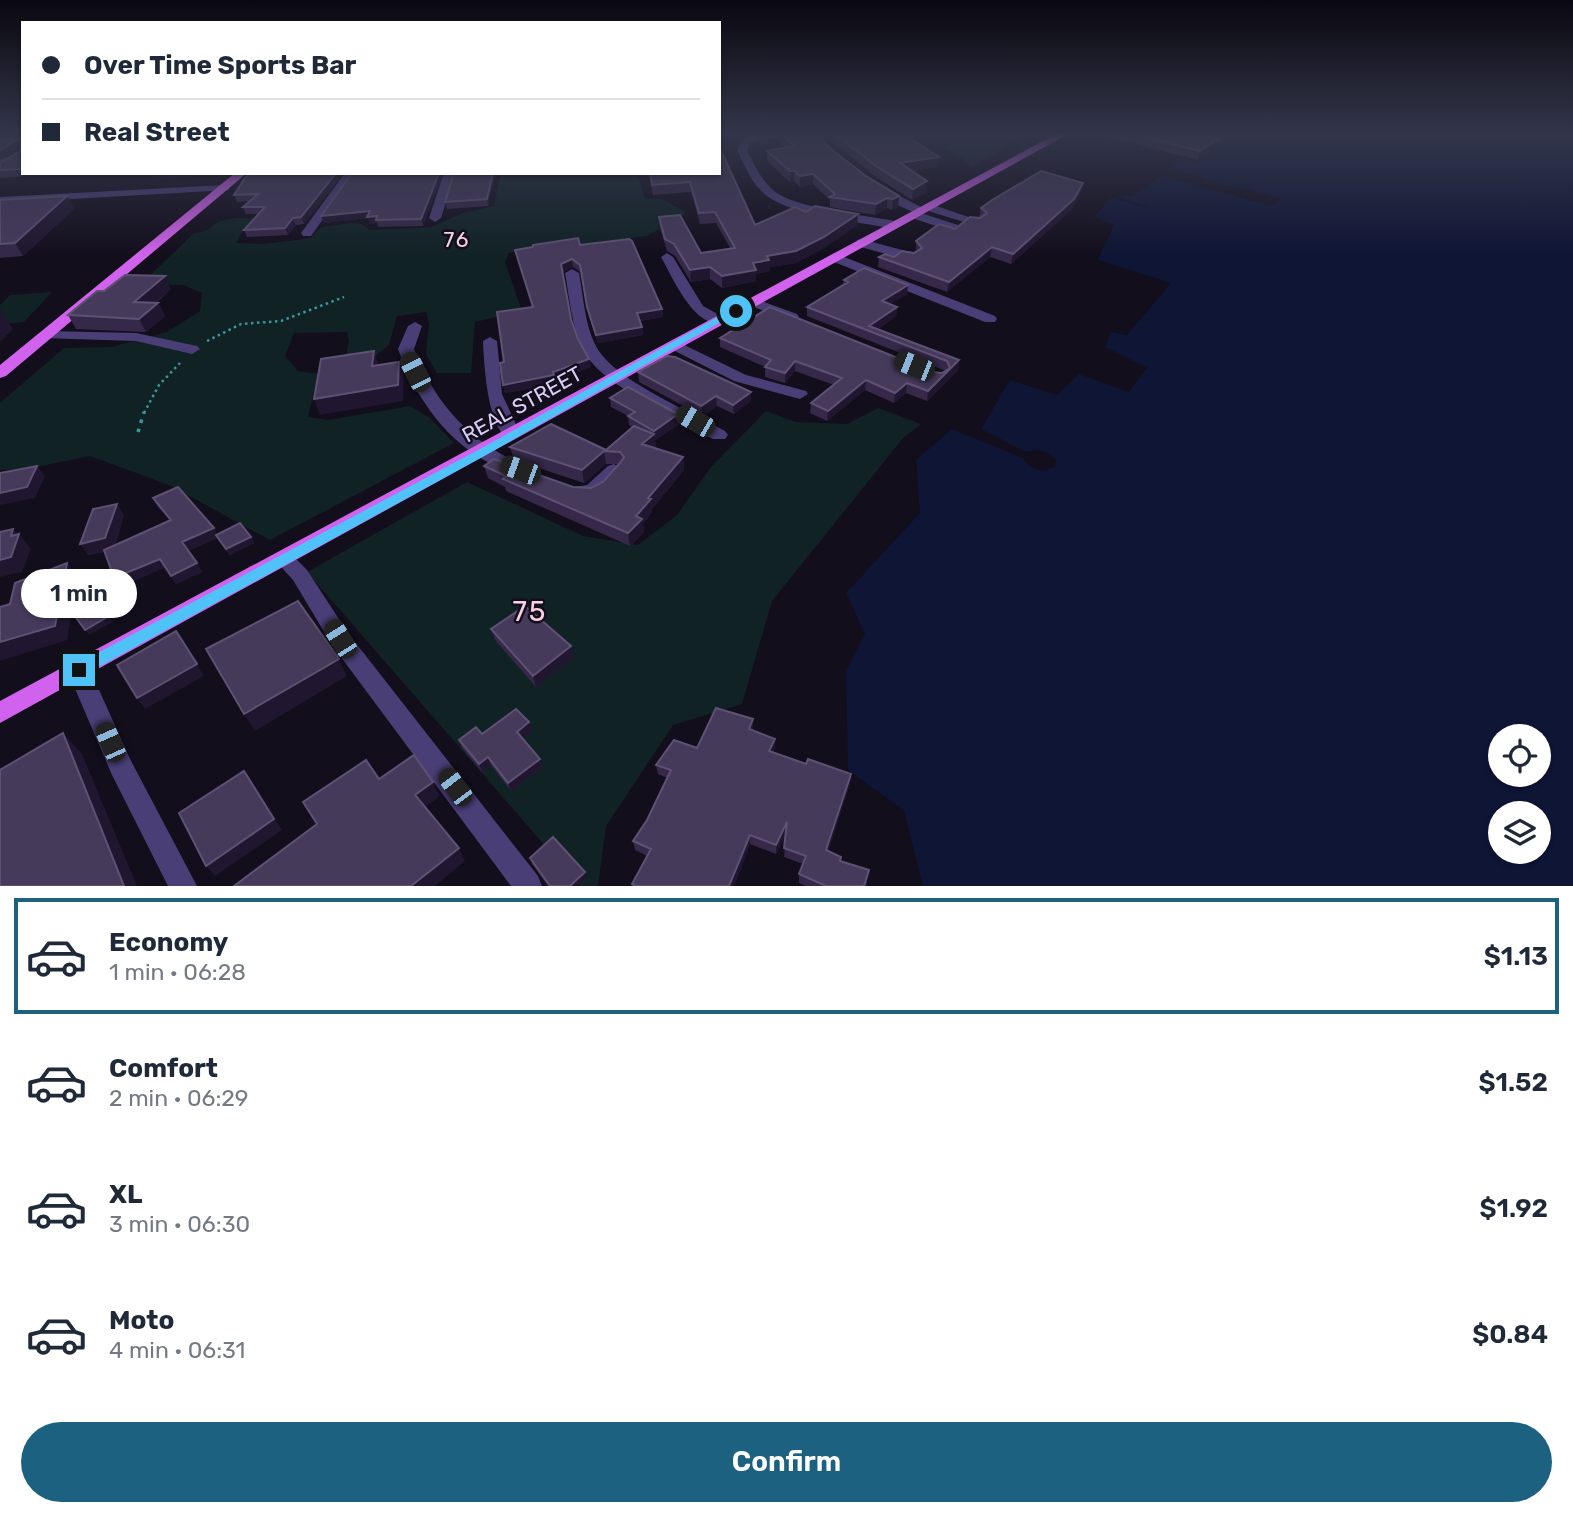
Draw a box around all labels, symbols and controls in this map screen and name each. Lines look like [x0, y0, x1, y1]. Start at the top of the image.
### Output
text: Over Time Sports Bar [84, 50, 356, 81]
text: Real Street [84, 117, 230, 148]
district label: 76 [444, 227, 470, 252]
route start [720, 295, 752, 327]
car [891, 348, 938, 384]
car [397, 349, 434, 395]
street label: REAL STREET [458, 361, 586, 447]
car [672, 401, 719, 441]
car [497, 453, 544, 487]
callout: 1 min [21, 568, 137, 618]
text: 1 min [50, 579, 108, 607]
district label: 75 [513, 595, 548, 628]
car [320, 616, 361, 662]
route end [63, 654, 95, 686]
car [92, 719, 129, 765]
map controls [1488, 724, 1551, 864]
button: locate [1488, 724, 1551, 787]
car [434, 764, 477, 810]
button: layers [1488, 801, 1551, 864]
icon: car [25, 925, 88, 988]
text: Economy [109, 927, 228, 958]
text: $1.13 [1484, 941, 1548, 972]
text: 1 min · 06:28 [109, 958, 246, 986]
icon: car [25, 1051, 88, 1114]
text: Comfort [109, 1053, 218, 1084]
text: $1.52 [1478, 1067, 1548, 1098]
text: 2 min · 06:29 [109, 1084, 248, 1112]
icon: car [25, 1177, 88, 1240]
text: XL [109, 1179, 142, 1210]
text: $1.92 [1480, 1193, 1548, 1224]
text: 3 min · 06:30 [109, 1210, 250, 1238]
icon: car [25, 1303, 88, 1366]
text: Moto [109, 1305, 174, 1336]
text: $0.84 [1472, 1319, 1548, 1350]
text: 4 min · 06:31 [109, 1336, 245, 1364]
button: Confirm [21, 1422, 1552, 1502]

